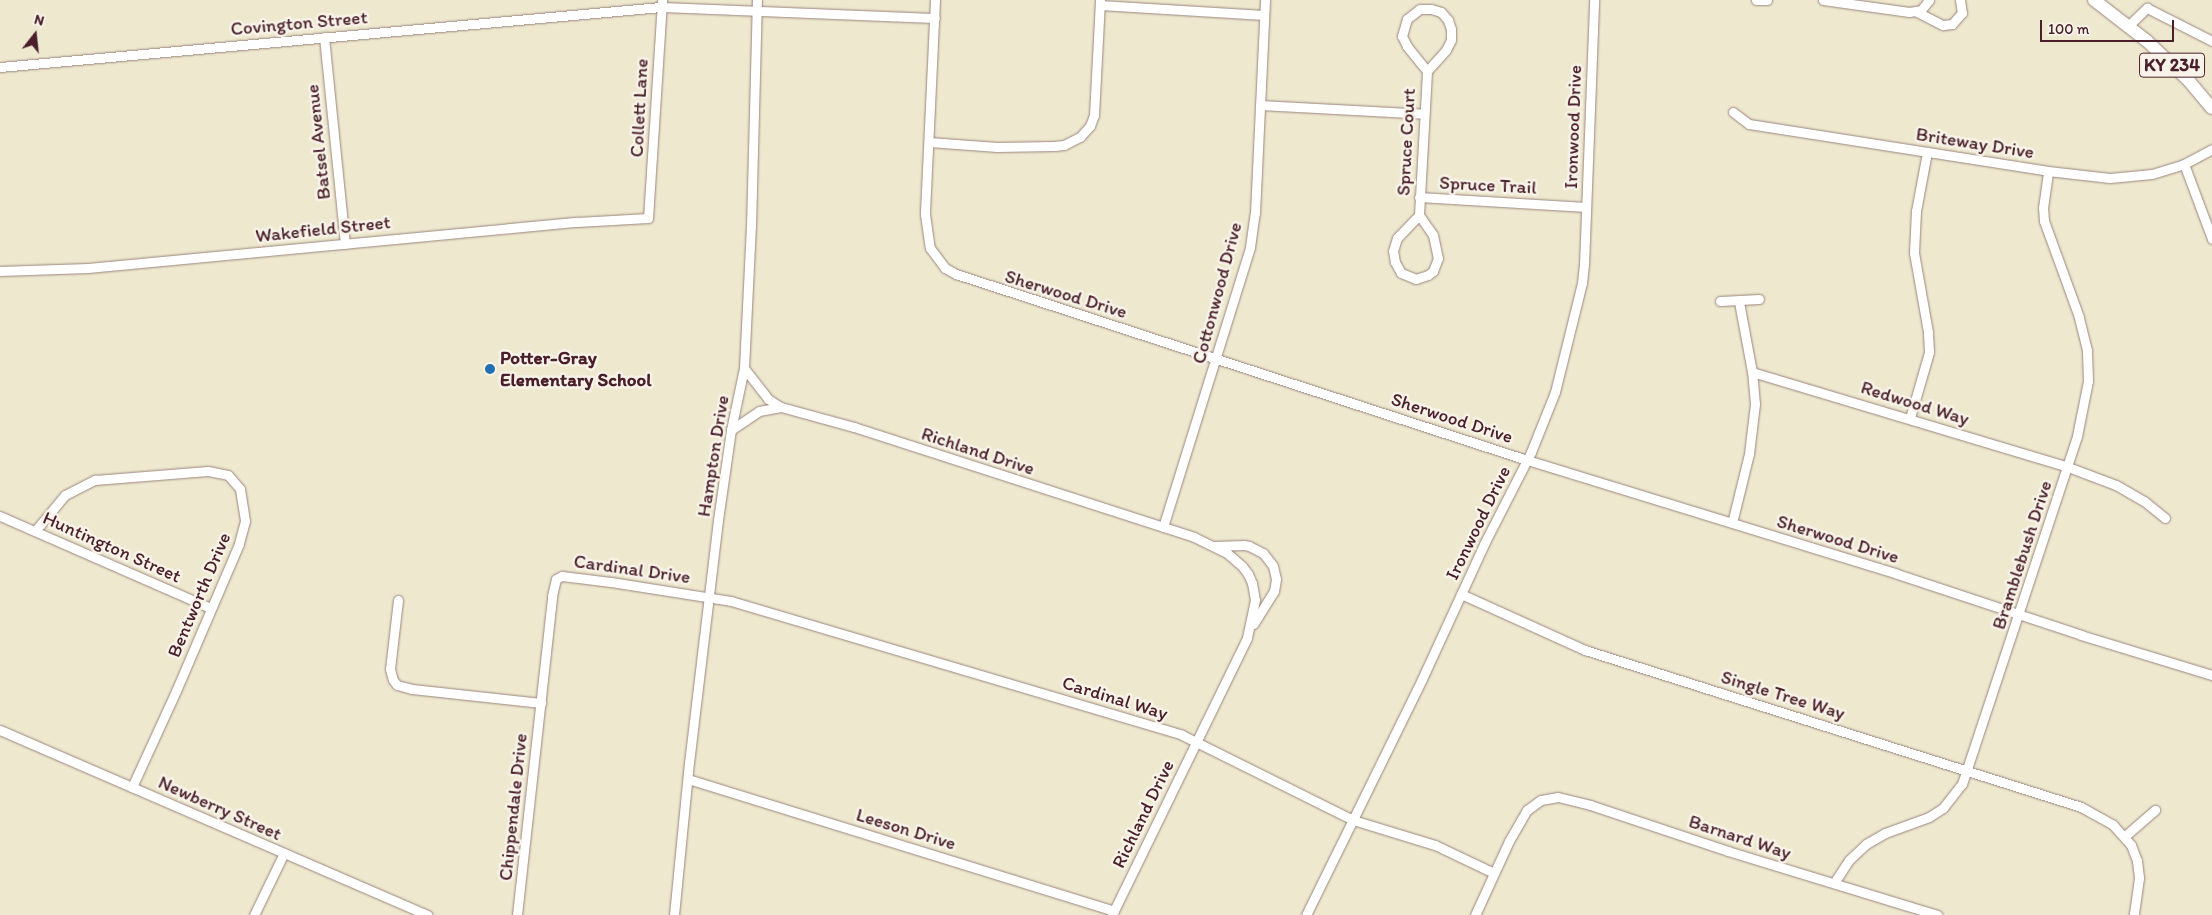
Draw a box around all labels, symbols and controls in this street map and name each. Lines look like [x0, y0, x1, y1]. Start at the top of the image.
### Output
street label: Covington Street [230, 6, 368, 40]
north arrow [10, 10, 60, 60]
scale bar [2042, 10, 2176, 42]
text: N [32, 11, 46, 30]
text: 100 m [2048, 20, 2089, 38]
road number: KY 234 [2138, 50, 2206, 80]
street label: Collett Lane [625, 58, 653, 158]
street label: Ironwood Drive [1559, 64, 1587, 190]
street label: Batsel Avenue [301, 83, 335, 201]
street label: Spruce Court [1392, 88, 1420, 196]
street label: Briteway Drive [1914, 122, 2036, 164]
street label: Spruce Trail [1439, 171, 1537, 199]
street label: Wakefield Street [254, 211, 392, 247]
street label: Cottonwood Drive [1187, 220, 1247, 366]
street label: Sherwood Drive [1002, 265, 1130, 323]
place label: Potter-Gray Elementary School [500, 347, 652, 391]
marker: Potter-Gray Elementary School [484, 363, 496, 375]
street label: Redwood Way [1858, 376, 1972, 430]
street label: Sherwood Drive [1388, 388, 1516, 448]
street label: Hampton Drive [692, 393, 734, 519]
street label: Richland Drive [919, 422, 1037, 480]
street label: Ironwood Drive [1441, 462, 1515, 584]
street label: Bramblebush Drive [1987, 477, 2057, 633]
street label: Huntington Street [39, 506, 185, 588]
street label: Sherwood Drive [1774, 510, 1902, 568]
street label: Bentworth Drive [162, 529, 236, 661]
street label: Cardinal Drive [572, 550, 692, 588]
street label: Single Tree Way [1718, 665, 1848, 725]
street label: Cardinal Way [1059, 671, 1171, 725]
street label: Chippendale Drive [494, 732, 532, 882]
street label: Richland Drive [1107, 756, 1179, 872]
street label: Newberry Street [155, 771, 285, 845]
street label: Leeson Drive [853, 803, 959, 855]
street label: Barnard Way [1686, 810, 1794, 864]

